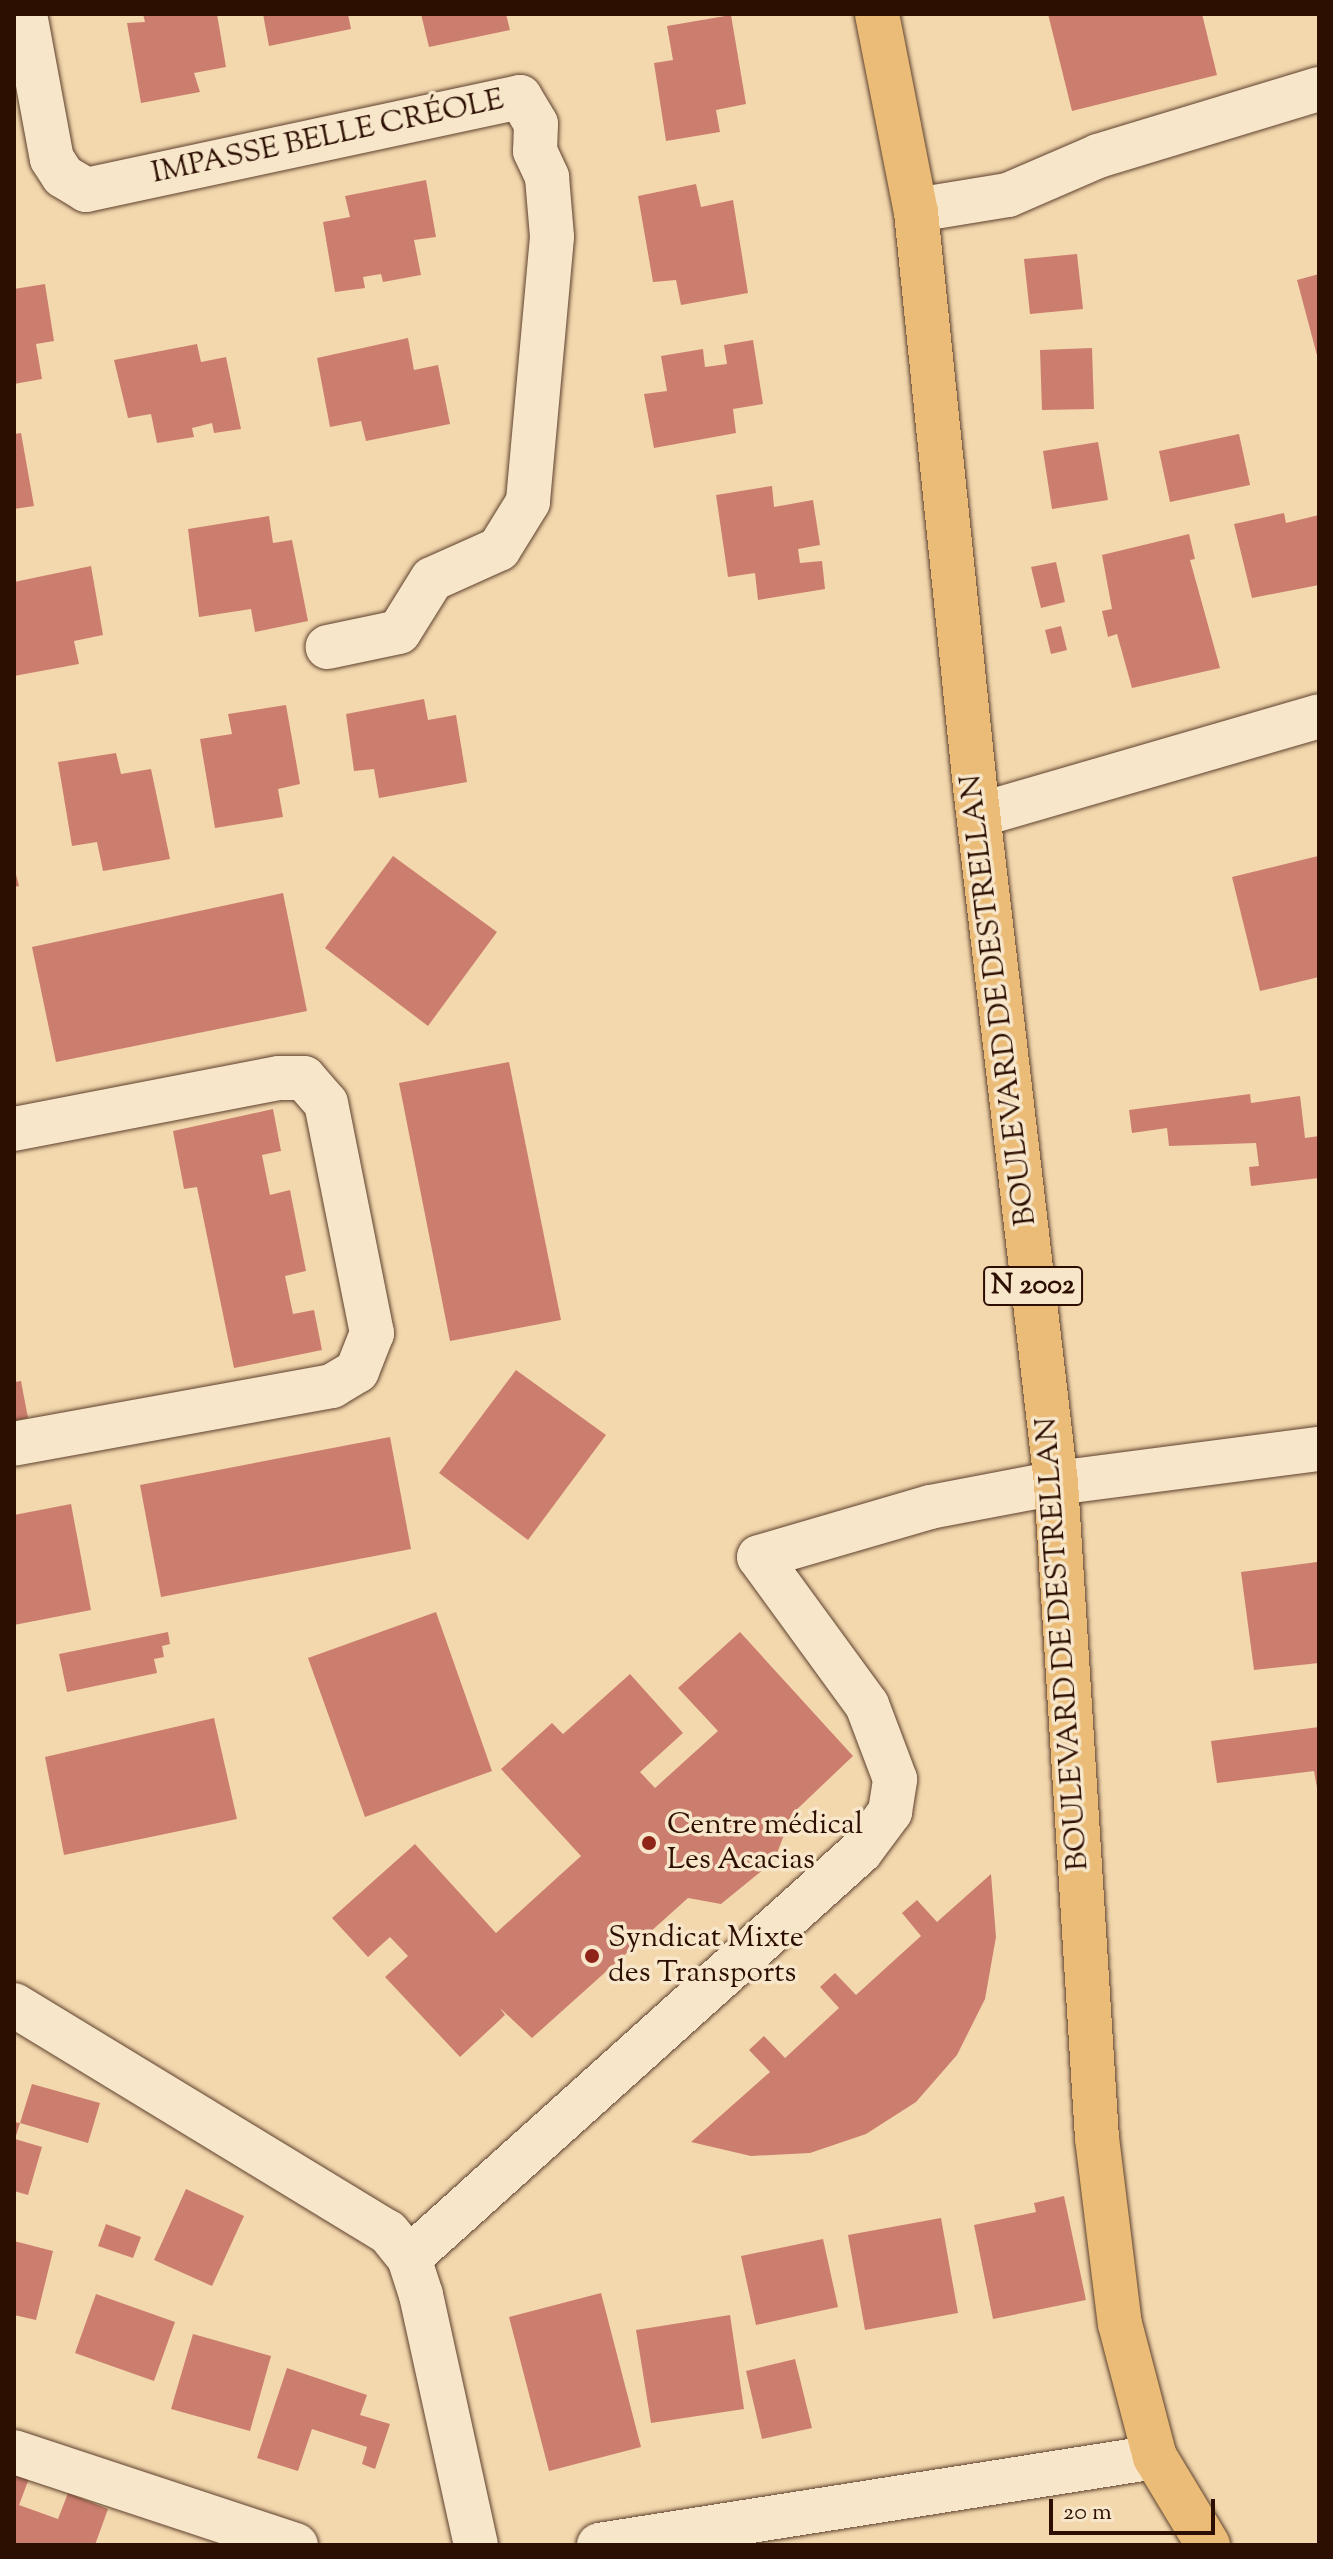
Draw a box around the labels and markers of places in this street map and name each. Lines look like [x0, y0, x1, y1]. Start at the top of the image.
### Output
place label: Centre médical Les Acacias [667, 1808, 863, 1878]
marker: Centre médical Les Acacias [638, 1832, 660, 1854]
place label: Syndicat Mixte des Transports [608, 1921, 804, 1992]
marker: Syndicat Mixte des Transports [583, 1947, 601, 1965]

